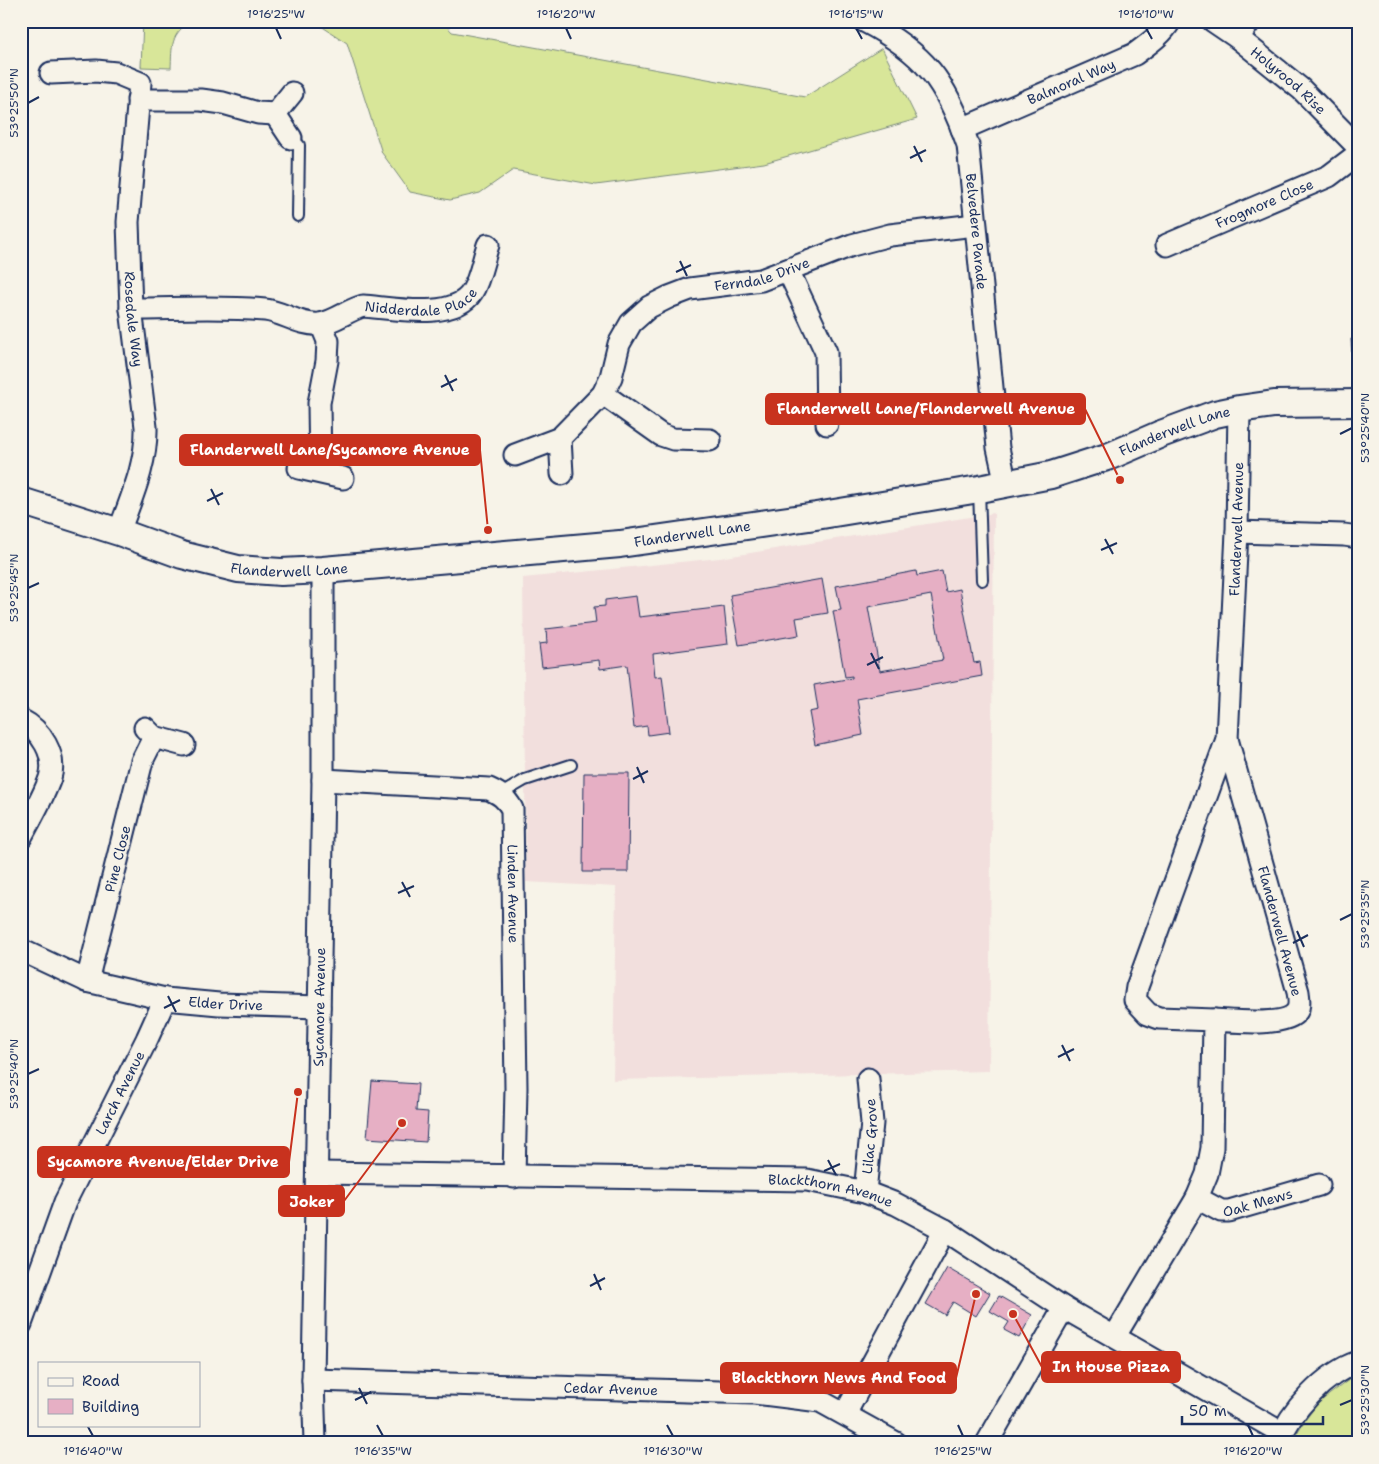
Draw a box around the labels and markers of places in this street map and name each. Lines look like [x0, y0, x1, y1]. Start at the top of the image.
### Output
callout: Flanderwell Lane/Flanderwell Avenue [766, 394, 1085, 424]
callout: Flanderwell Lane/Sycamore Avenue [180, 435, 480, 465]
callout: Sycamore Avenue/Elder Drive [38, 1147, 289, 1177]
callout: Joker [279, 1186, 344, 1216]
callout: In House Pizza [1042, 1352, 1180, 1382]
callout: Blackthorn News And Food [721, 1363, 956, 1393]

